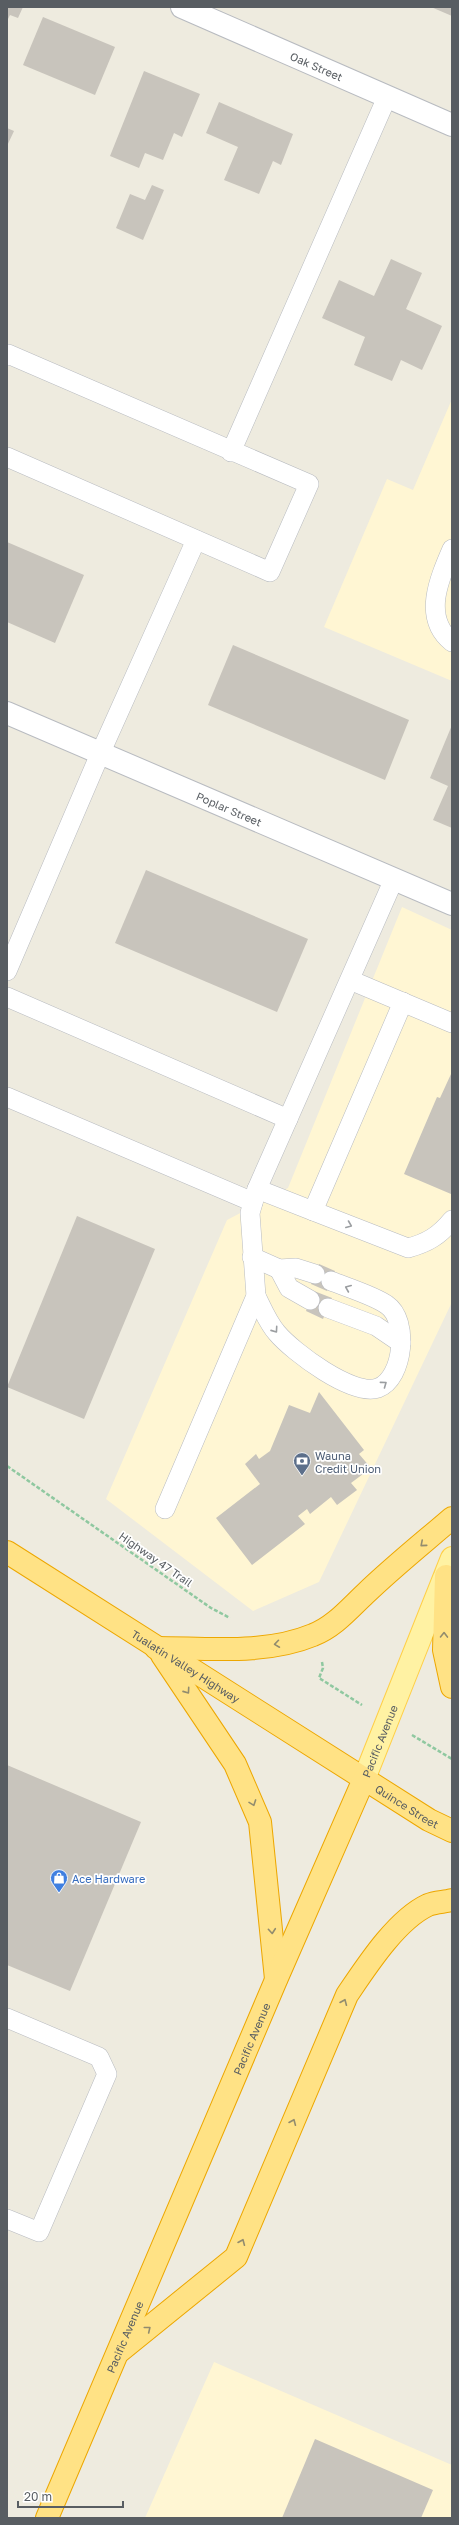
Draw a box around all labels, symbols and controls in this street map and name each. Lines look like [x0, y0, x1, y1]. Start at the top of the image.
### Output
street label: Oak Street [288, 49, 345, 83]
street label: Poplar Street [195, 789, 264, 828]
one-way arrow [345, 1220, 353, 1228]
one-way arrow [345, 1285, 353, 1293]
one-way arrow [270, 1326, 278, 1333]
one-way arrow [379, 1381, 386, 1388]
place label: Wauna Credit Union [315, 1449, 381, 1475]
bank icon: Wauna Credit Union [292, 1451, 312, 1476]
street label: Highway 47 Trail [117, 1529, 195, 1589]
one-way arrow [420, 1539, 427, 1546]
street label: Tualatin Valley Highway [129, 1626, 243, 1705]
one-way arrow [440, 1632, 448, 1638]
one-way arrow [273, 1639, 280, 1648]
one-way arrow [182, 1687, 189, 1694]
street label: Pacific Avenue [359, 1703, 399, 1779]
street label: Quince Street [373, 1781, 441, 1830]
one-way arrow [248, 1799, 256, 1806]
shop icon: Ace Hardware [49, 1868, 69, 1893]
place label: Ace Hardware [72, 1872, 145, 1885]
one-way arrow [267, 1928, 276, 1934]
one-way arrow [339, 1999, 347, 2006]
street label: Pacific Avenue [230, 2001, 272, 2077]
one-way arrow [288, 2119, 296, 2126]
one-way arrow [237, 2238, 245, 2246]
street label: Pacific Avenue [103, 2299, 145, 2375]
one-way arrow [143, 2326, 150, 2333]
scale bar [18, 2483, 123, 2509]
text: 20 m [24, 2489, 52, 2504]

